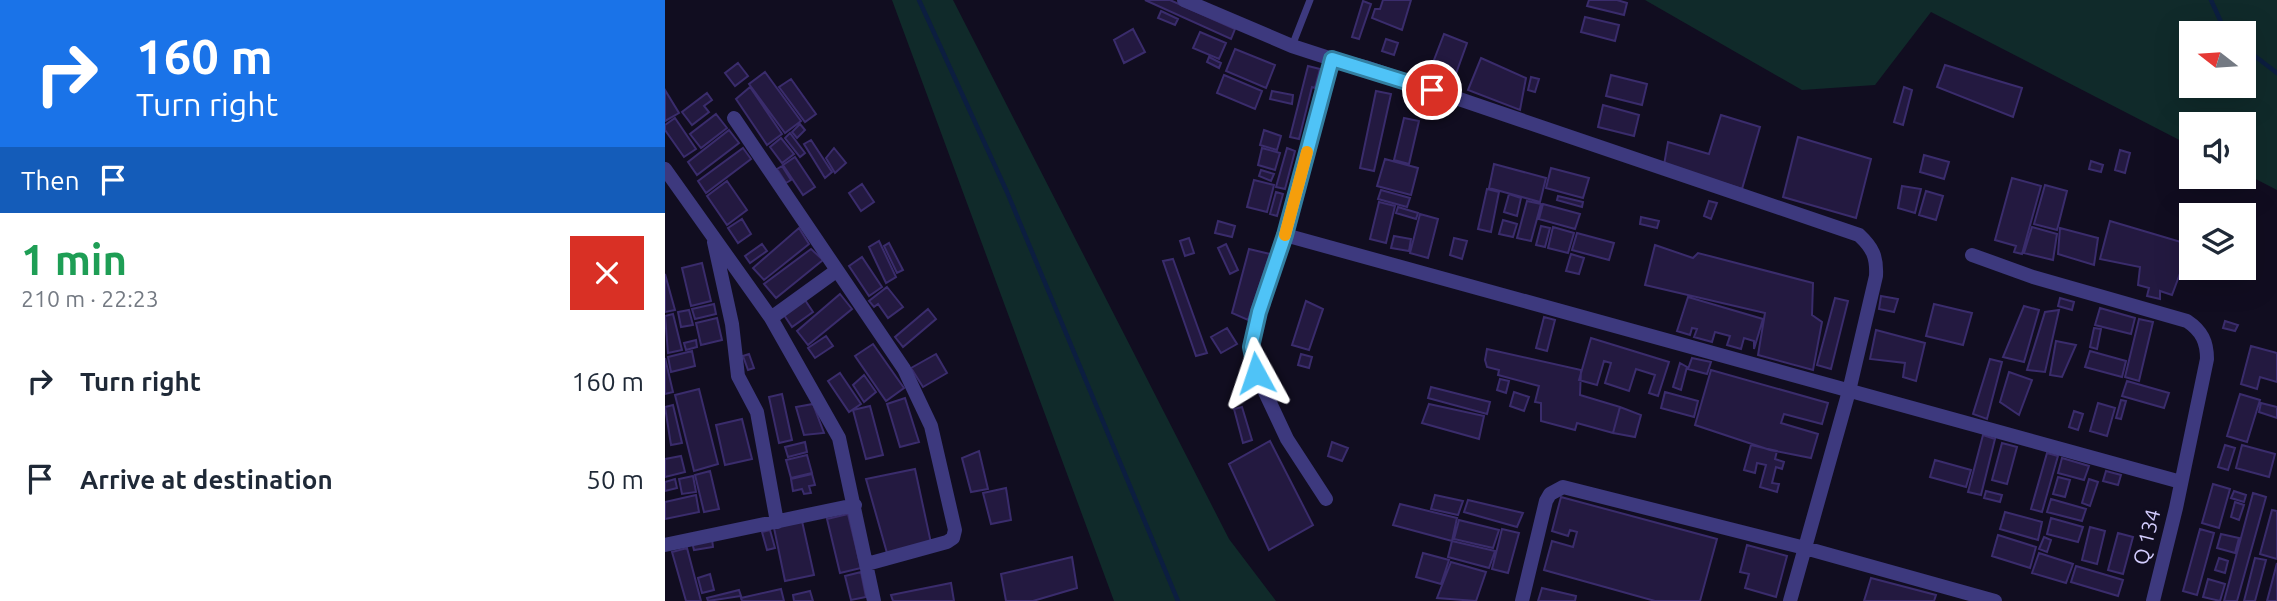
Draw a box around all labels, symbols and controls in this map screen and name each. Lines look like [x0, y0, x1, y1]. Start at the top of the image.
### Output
north arrow [2179, 21, 2256, 98]
map controls [2179, 21, 2256, 280]
icon: right [21, 28, 112, 119]
text: 160 m [136, 28, 273, 83]
pin [1402, 60, 1462, 120]
icon: arrive [1413, 71, 1451, 109]
text: Turn right [136, 86, 278, 122]
button: sound [2179, 112, 2256, 189]
icon: arrive [94, 161, 132, 199]
text: Then [21, 166, 80, 195]
button: layers [2179, 203, 2256, 280]
text: 1 min [21, 236, 127, 283]
button: close [570, 236, 644, 310]
text: 210 m · 22:23 [21, 286, 159, 311]
position arrow [1219, 336, 1293, 410]
icon: right [21, 362, 59, 400]
text: Turn right [80, 367, 201, 396]
text: 160 m [572, 367, 644, 396]
icon: arrive [21, 460, 59, 498]
text: Arrive at destination [80, 465, 333, 494]
text: 50 m [586, 465, 644, 494]
street label: Q 134 [2128, 506, 2165, 567]

